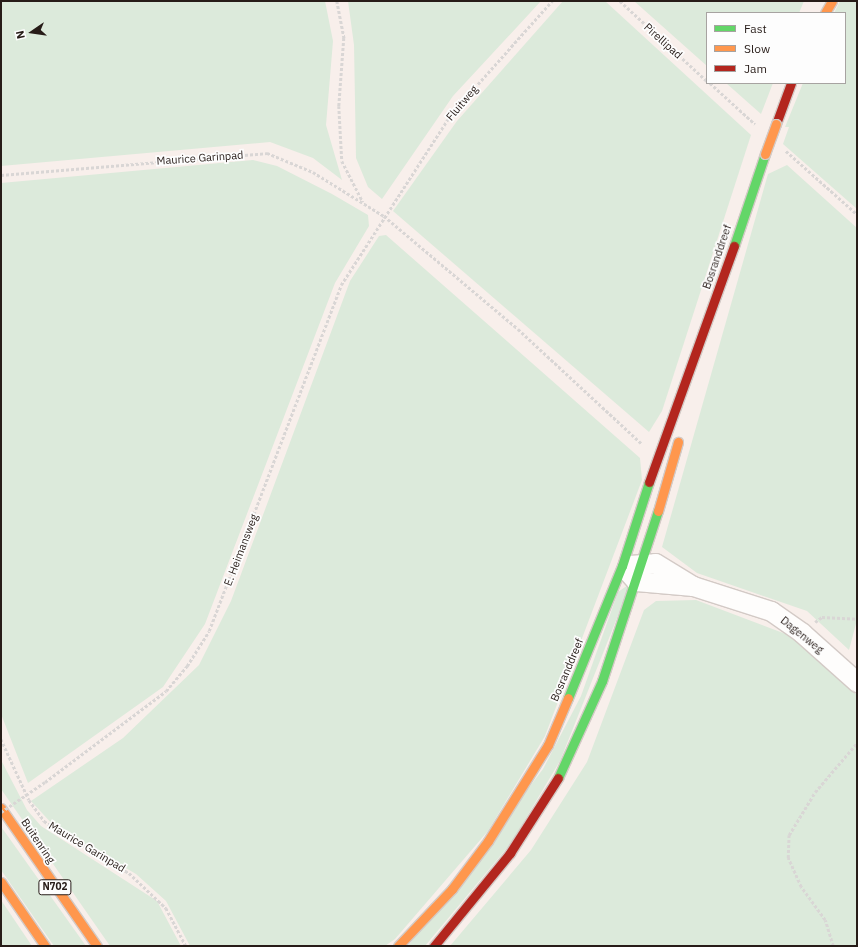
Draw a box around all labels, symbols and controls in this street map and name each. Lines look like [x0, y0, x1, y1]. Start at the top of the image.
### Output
north arrow [12, 12, 52, 52]
legend [706, 12, 846, 84]
street label: Pirellipad [641, 20, 685, 62]
text: Fast [744, 21, 767, 36]
text: N [13, 29, 28, 40]
text: Slow [744, 41, 770, 56]
text: Jam [744, 61, 767, 76]
street label: Fluitweg [443, 83, 481, 123]
street label: Maurice Garinpad [156, 148, 244, 168]
street label: Bosranddreef [700, 223, 734, 291]
street label: E. Heimansweg [221, 512, 261, 588]
street label: Dagenweg [778, 614, 826, 656]
street label: Bosranddreef [548, 636, 586, 704]
street label: Buitenring [18, 816, 58, 866]
street label: Maurice Garinpad [46, 819, 128, 875]
road number: N702 [38, 879, 72, 895]

